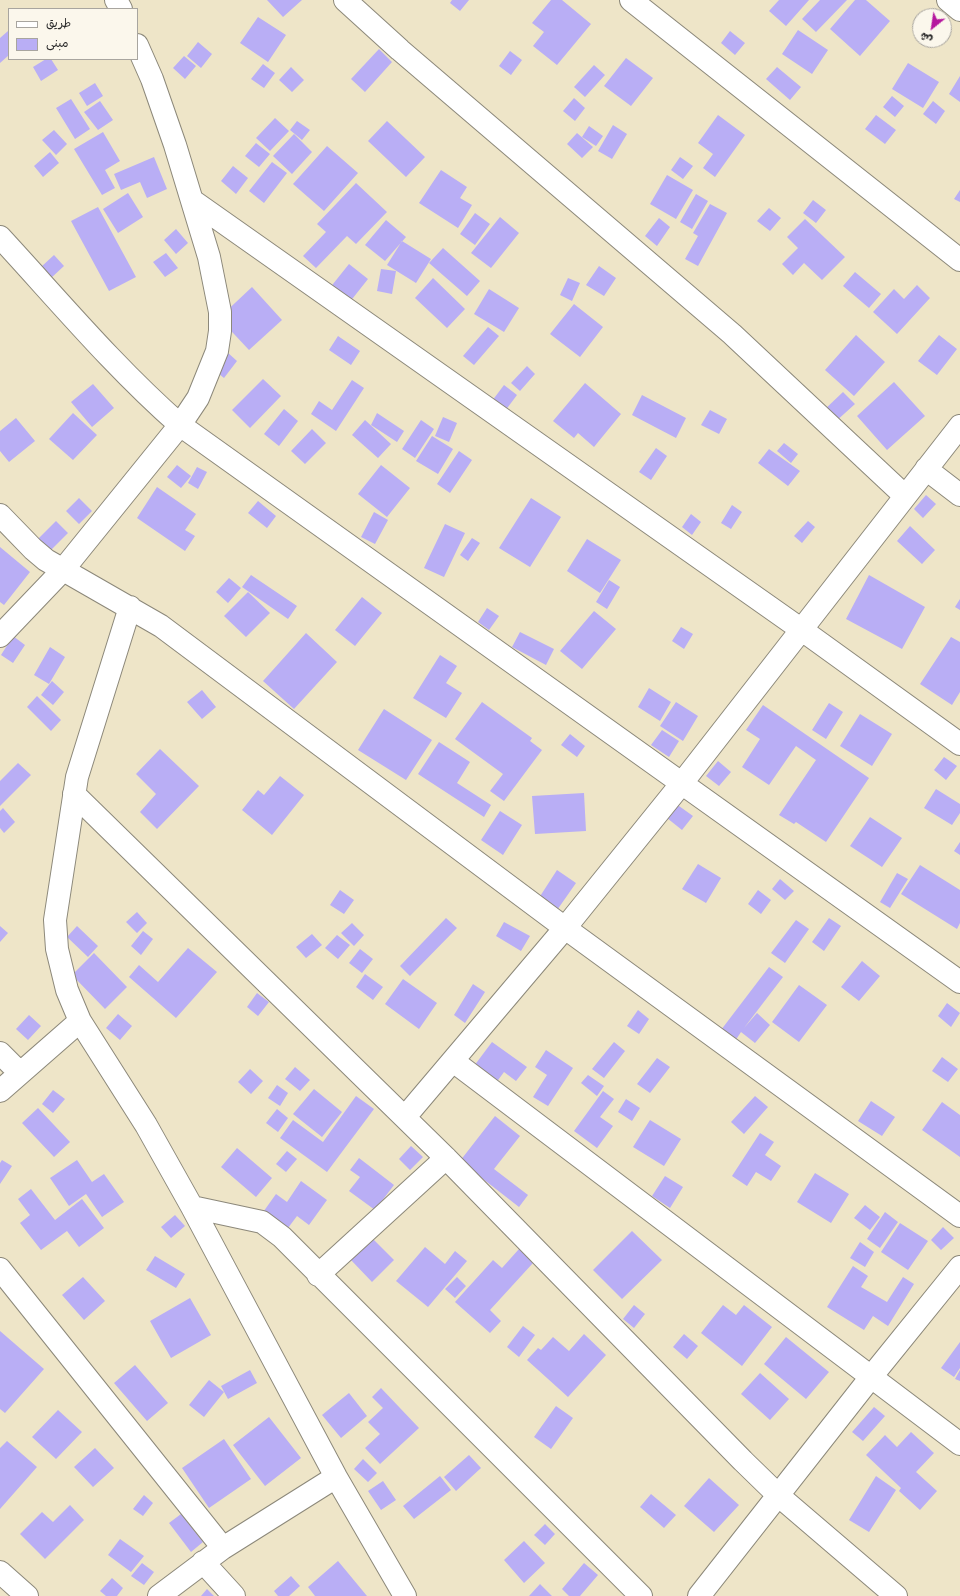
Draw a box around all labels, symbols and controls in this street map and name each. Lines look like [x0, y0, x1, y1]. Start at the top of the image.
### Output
legend [8, 8, 138, 60]
north arrow [912, 8, 952, 48]
text: طريق [46, 15, 71, 33]
text: ش [917, 28, 936, 47]
text: مبنى [46, 35, 69, 53]

